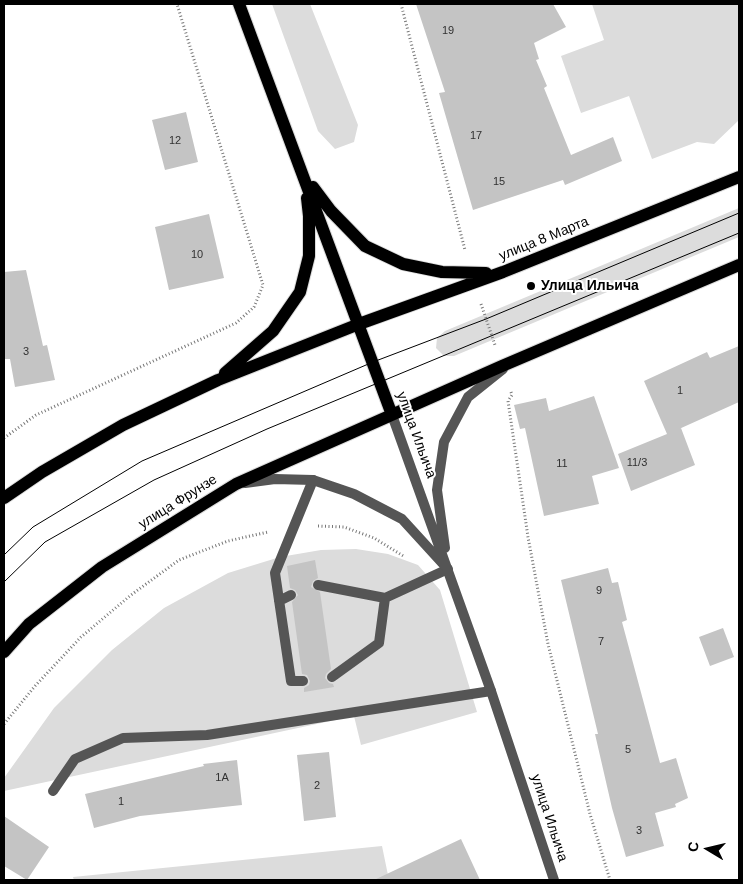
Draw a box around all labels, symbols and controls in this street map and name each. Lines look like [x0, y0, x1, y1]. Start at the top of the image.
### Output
house number: 19 [442, 24, 454, 38]
house number: 17 [470, 129, 482, 143]
house number: 12 [169, 134, 181, 148]
house number: 15 [493, 175, 505, 189]
street label: улица 8 Марта [497, 213, 591, 265]
house number: 10 [191, 248, 203, 262]
place label: Улица Ильича [541, 278, 639, 294]
marker: Улица Ильича [525, 280, 537, 292]
house number: 3 [23, 345, 29, 359]
house number: 1 [677, 384, 683, 398]
street label: улица Ильича [393, 389, 439, 481]
house number: 11/3 [627, 456, 647, 470]
house number: 11 [556, 457, 568, 471]
street label: улица Фрунзе [136, 471, 220, 533]
house number: 9 [596, 584, 602, 598]
house number: 7 [598, 635, 604, 649]
house number: 5 [625, 743, 631, 757]
house number: 1А [215, 771, 229, 785]
street label: улица Ильича [527, 772, 571, 864]
house number: 2 [314, 779, 320, 793]
house number: 1 [118, 795, 124, 809]
house number: 3 [636, 824, 642, 838]
north arrow [683, 824, 733, 874]
text: С [684, 840, 702, 853]

